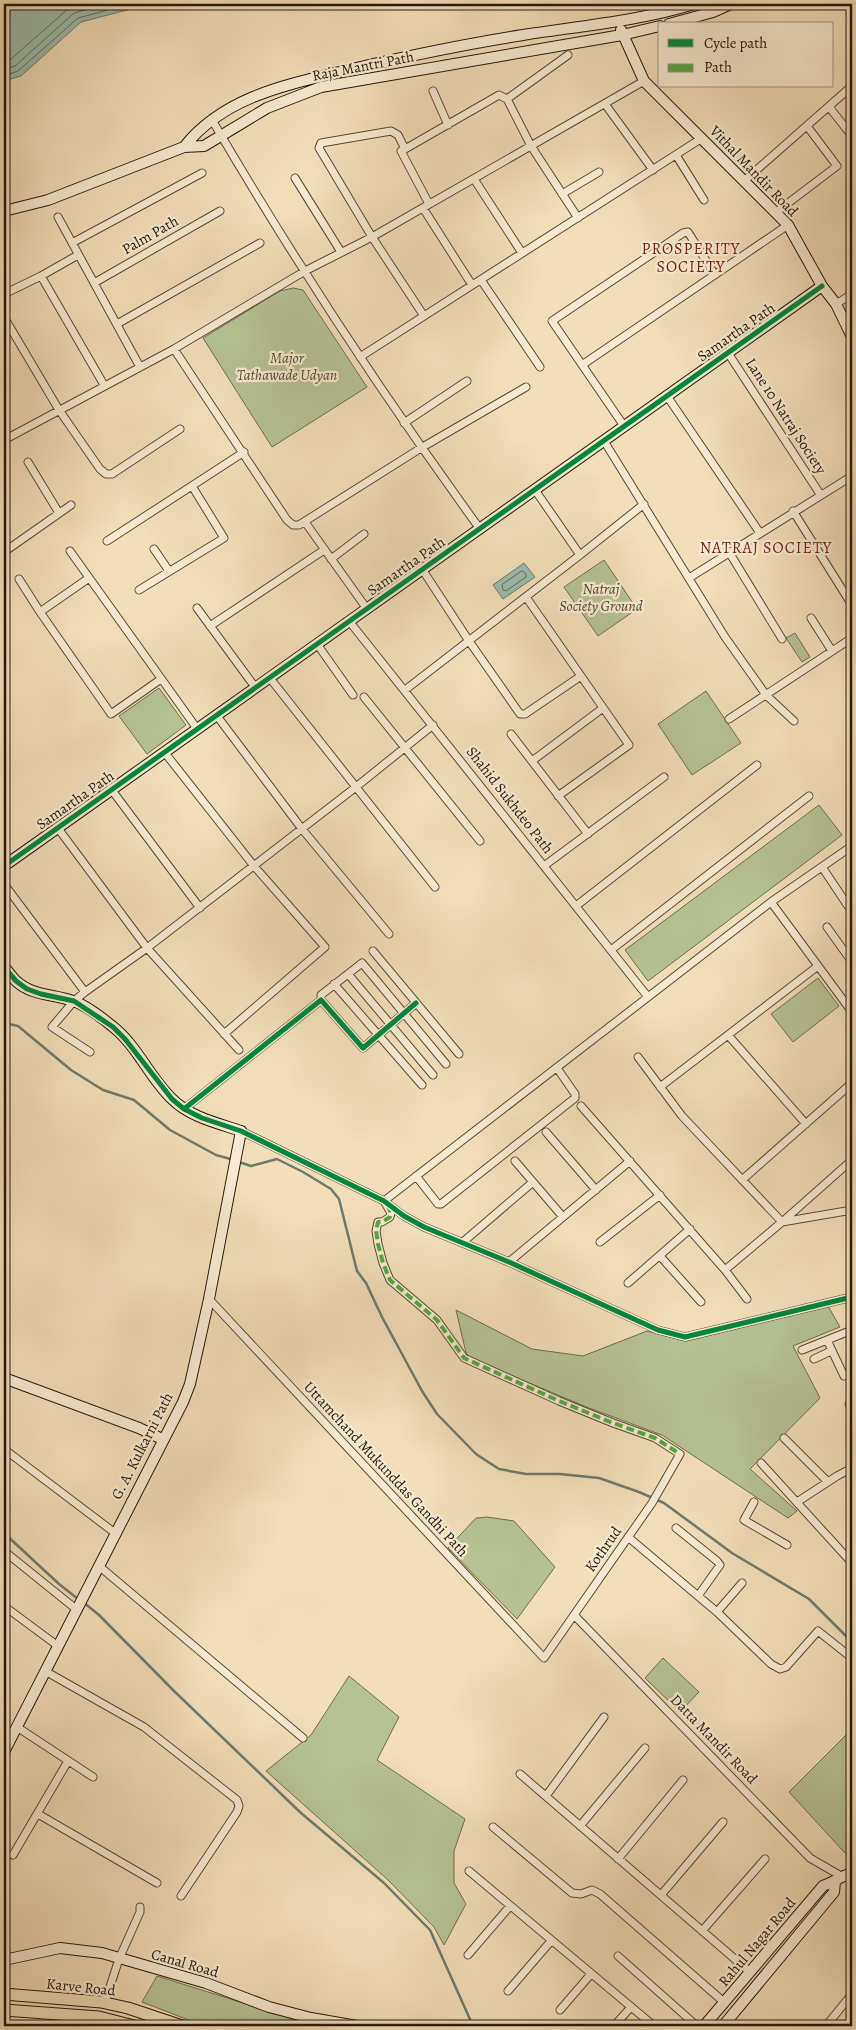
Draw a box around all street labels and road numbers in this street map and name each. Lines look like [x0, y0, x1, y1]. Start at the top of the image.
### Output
street label: Raja Mantri Path [310, 46, 416, 86]
street label: Vithal Mandir Road [705, 120, 803, 222]
street label: Palm Path [118, 211, 182, 259]
street label: Samartha Path [693, 298, 779, 366]
street label: Lane 10 Natraj Society [741, 354, 831, 478]
street label: Samartha Path [363, 532, 449, 600]
street label: Shahid Sukhdeo Path [462, 742, 558, 858]
street label: Samartha Path [32, 766, 118, 834]
street label: Uttamchand Mukunddas Gandhi Path [299, 1377, 473, 1561]
street label: G. A. Kulkarni Path [106, 1389, 178, 1503]
street label: Kothrud [580, 1521, 626, 1576]
street label: Datta Mandir Road [666, 1690, 763, 1789]
street label: Rahul Nagar Road [714, 1893, 801, 1991]
street label: Canal Road [149, 1944, 222, 1982]
street label: Karve Road [45, 1973, 118, 2001]

